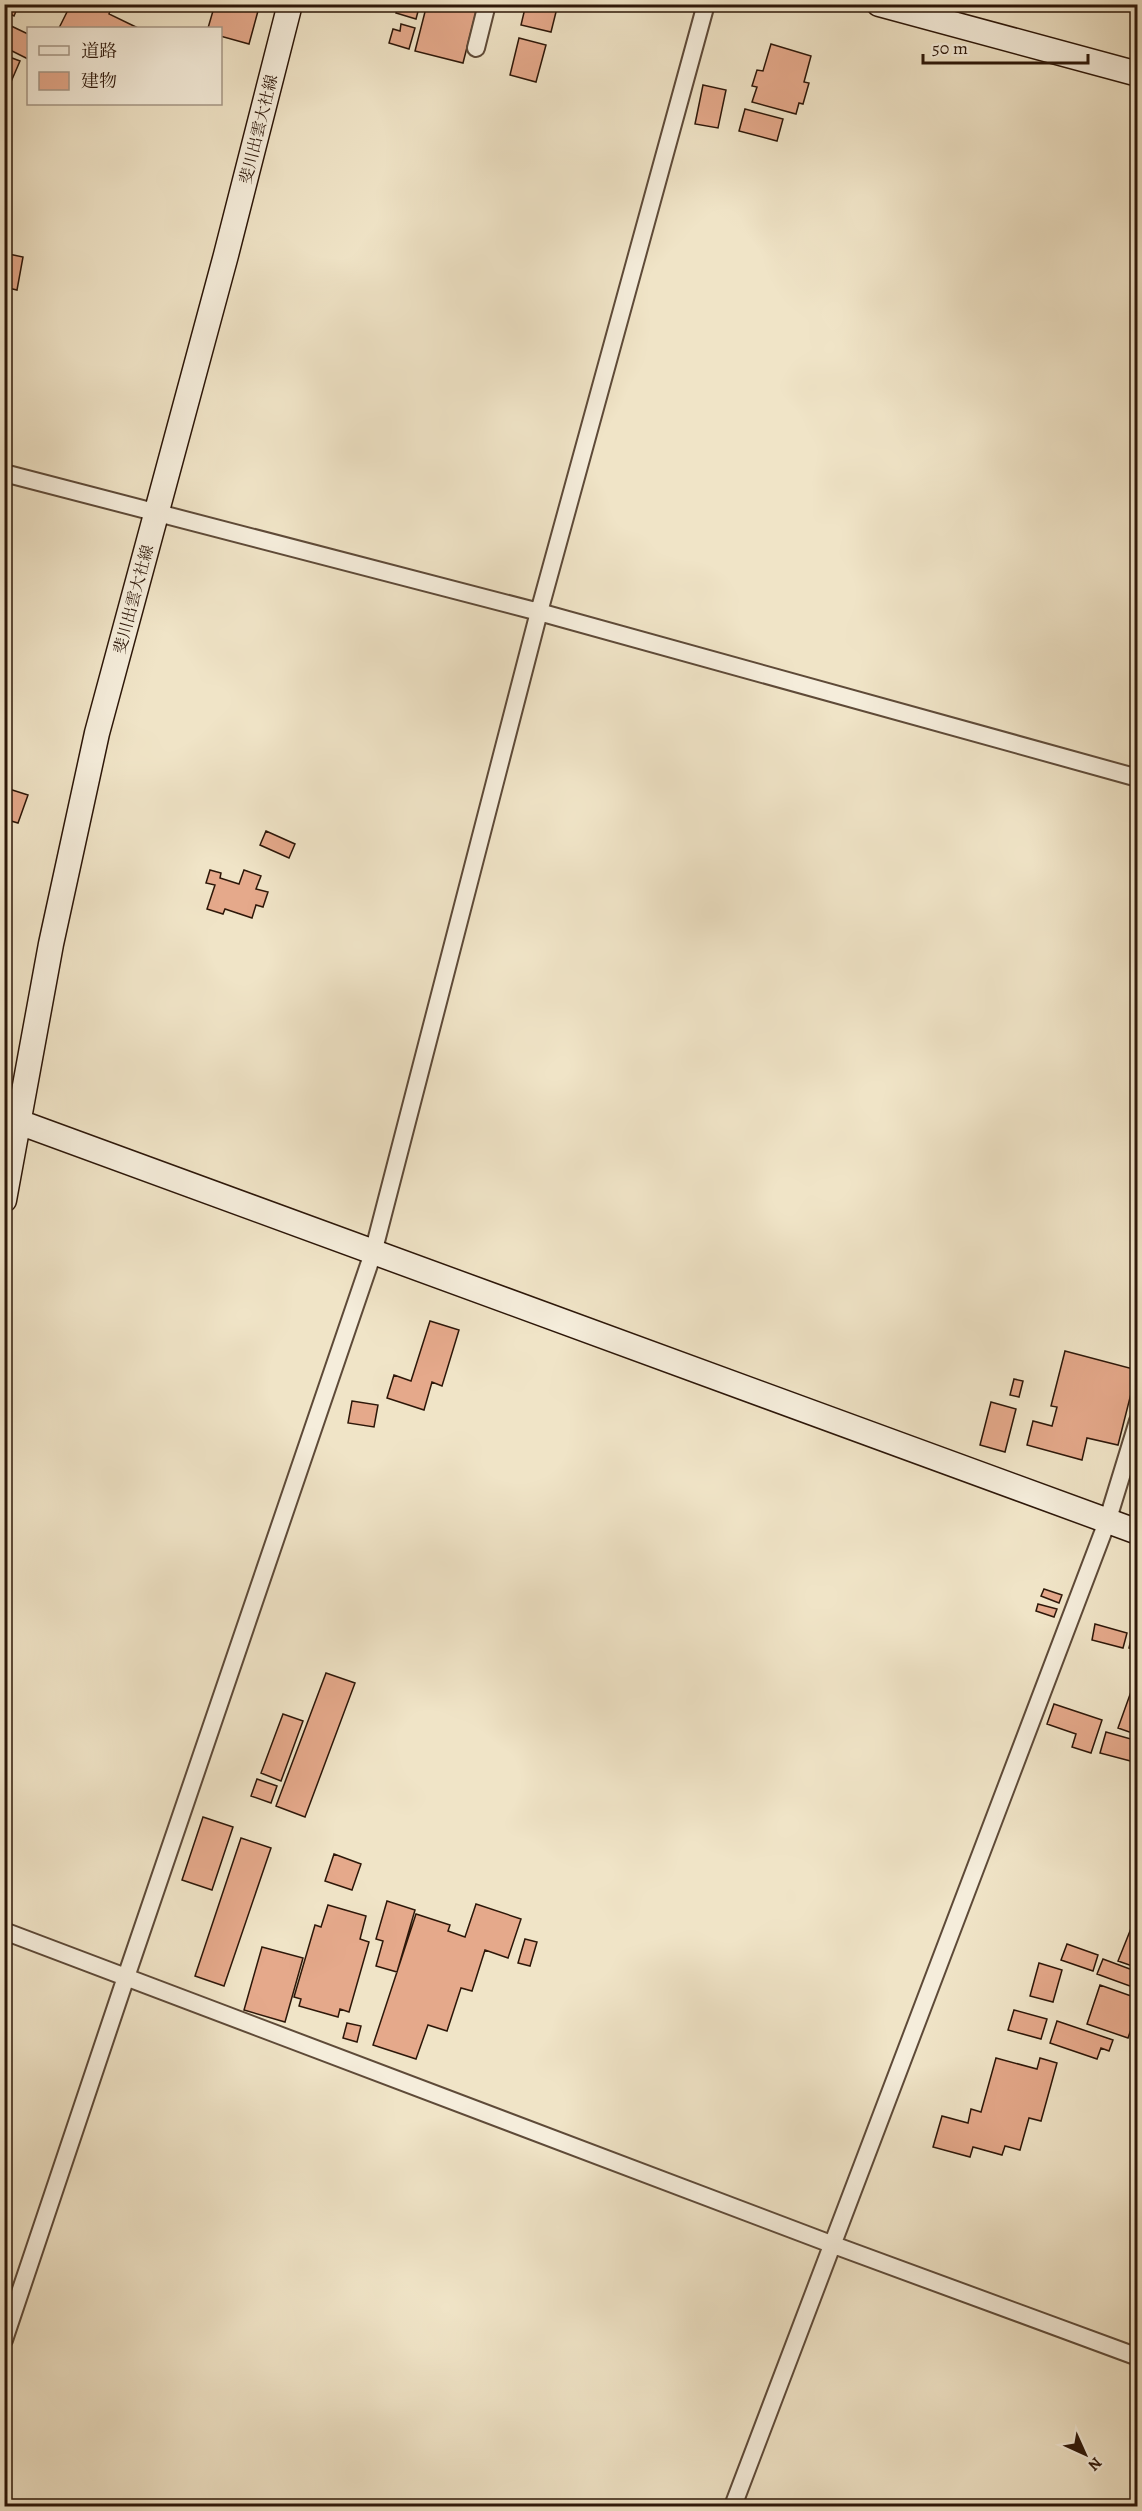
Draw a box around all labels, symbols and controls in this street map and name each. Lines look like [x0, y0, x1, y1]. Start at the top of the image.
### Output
legend [27, 27, 222, 105]
scale bar [923, 27, 1088, 65]
text: 50 m [932, 36, 968, 60]
text: 道路 [81, 39, 117, 63]
text: 建物 [81, 69, 117, 93]
street label: 斐川出雲大社線 [235, 72, 283, 186]
street label: 斐川出雲大社線 [109, 542, 159, 656]
north arrow [1055, 2424, 1115, 2484]
text: N [1083, 2452, 1107, 2476]

